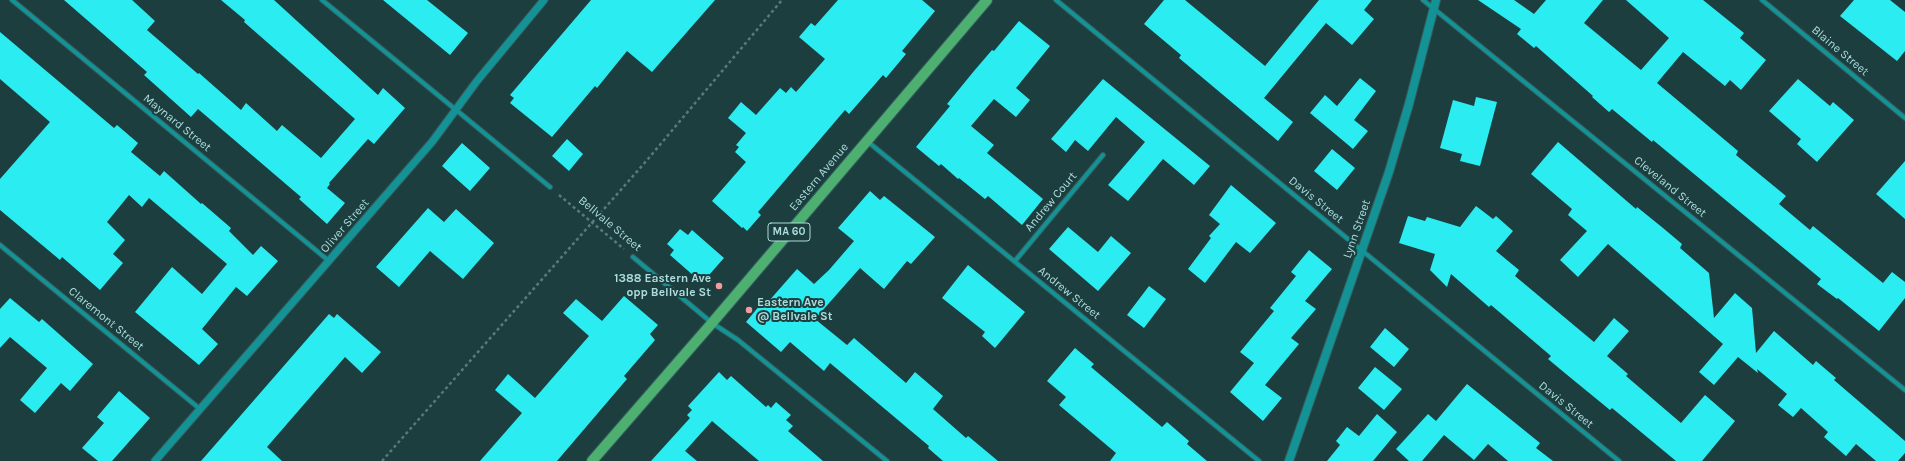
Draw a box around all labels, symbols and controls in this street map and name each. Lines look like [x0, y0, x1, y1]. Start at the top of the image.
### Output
street label: Blaine Street [1808, 23, 1872, 79]
street label: Maynard Street [140, 91, 214, 155]
street label: Eastern Avenue [786, 140, 852, 214]
street label: Cleveland Street [1631, 153, 1709, 221]
street label: Andrew Court [1022, 169, 1080, 235]
street label: Davis Street [1286, 174, 1346, 226]
street label: Bellvale Street [575, 193, 645, 255]
street label: Oliver Street [318, 196, 372, 256]
street label: Lynn Street [1340, 198, 1374, 260]
road number: MA 60 [768, 223, 810, 241]
street label: Andrew Street [1035, 263, 1103, 323]
place label: 1388 Eastern Ave opp Bellvale St [614, 272, 711, 300]
marker: 1388 Eastern Ave opp Bellvale St [714, 281, 724, 291]
street label: Claremont Street [65, 284, 147, 354]
place label: Eastern Ave @ Bellvale St [757, 296, 832, 324]
marker: Eastern Ave @ Bellvale St [744, 305, 754, 315]
street label: Davis Street [1536, 379, 1596, 431]

